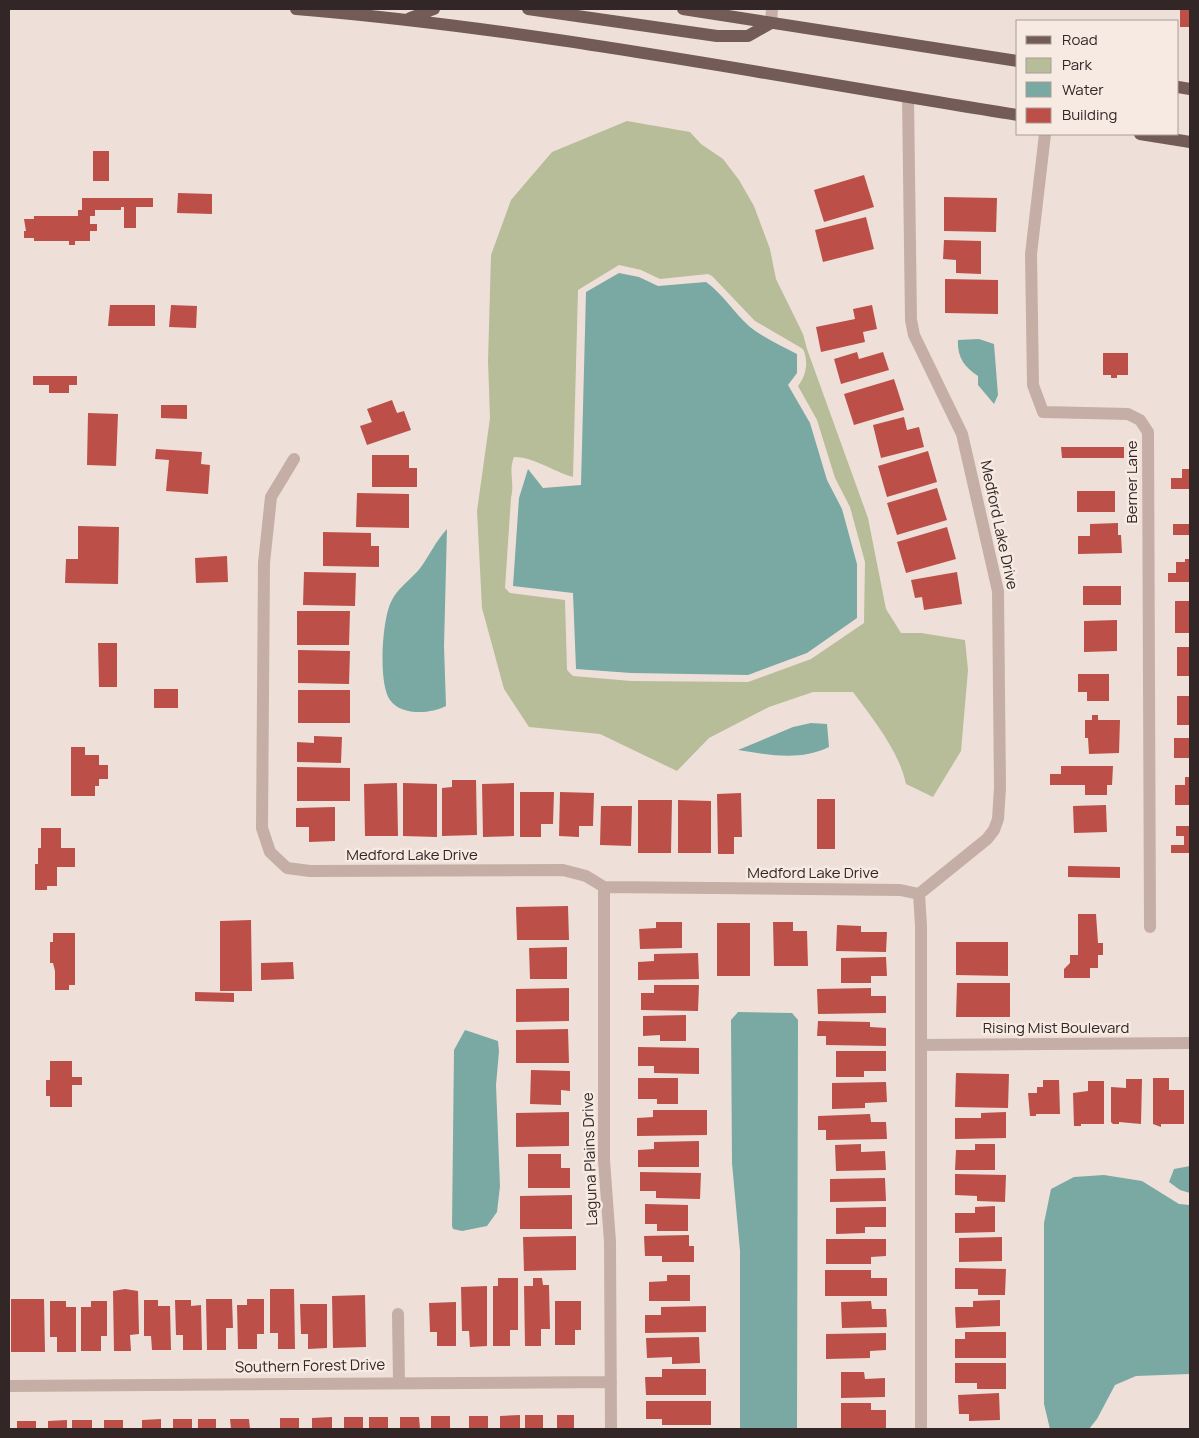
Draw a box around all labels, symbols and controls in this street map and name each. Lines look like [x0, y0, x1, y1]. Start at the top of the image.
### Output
legend [1016, 20, 1179, 135]
text: Road [1062, 29, 1098, 50]
text: Park [1062, 54, 1092, 75]
text: Water [1062, 79, 1104, 100]
text: Building [1062, 104, 1117, 125]
street label: Berner Lane [1121, 440, 1142, 524]
street label: Medford Lake Drive [976, 458, 1023, 592]
street label: Medford Lake Drive [346, 844, 478, 865]
street label: Medford Lake Drive [747, 862, 879, 883]
street label: Rising Mist Boulevard [983, 1017, 1129, 1038]
street label: Laguna Plains Drive [577, 1092, 602, 1226]
street label: Southern Forest Drive [235, 1354, 385, 1377]

